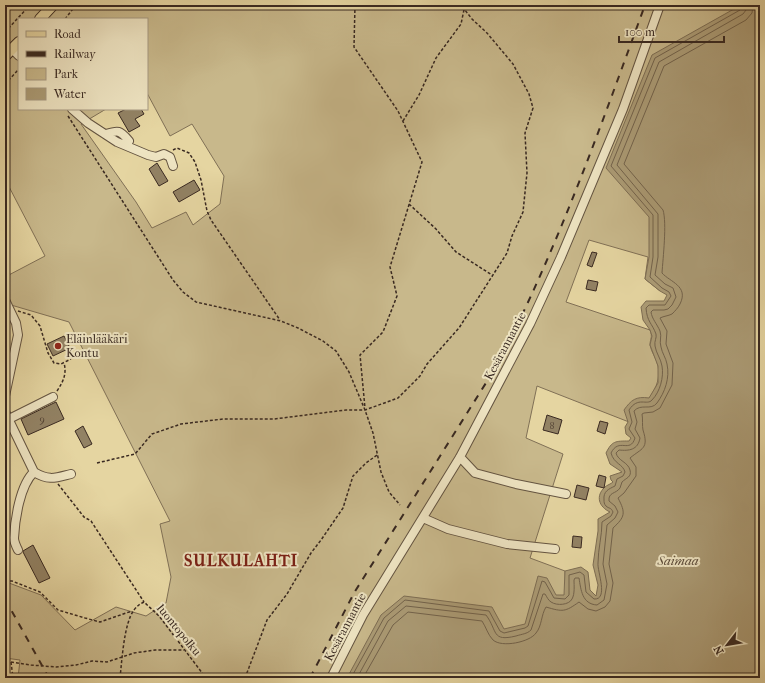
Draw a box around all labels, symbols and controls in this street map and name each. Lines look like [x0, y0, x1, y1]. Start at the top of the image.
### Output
legend [18, 18, 148, 110]
scale bar [619, 18, 724, 44]
text: 100 m [625, 25, 655, 39]
text: Road [54, 27, 81, 41]
text: Railway [54, 47, 96, 61]
text: Park [54, 67, 79, 81]
text: Water [53, 87, 87, 101]
street label: Kesärannantie [481, 309, 529, 382]
place label: Eläinlääkäri Kontu [66, 332, 128, 360]
marker: Eläinlääkäri Kontu [53, 341, 63, 351]
house number: 9 [39, 414, 45, 426]
house number: 8 [549, 420, 555, 432]
district label: SULKULAHTI [184, 551, 298, 570]
water label: Saimaa [657, 553, 699, 568]
street label: Kesärannantie [321, 590, 369, 663]
street label: luontopolku [153, 601, 204, 659]
north arrow [707, 625, 747, 665]
text: N [711, 642, 727, 657]

